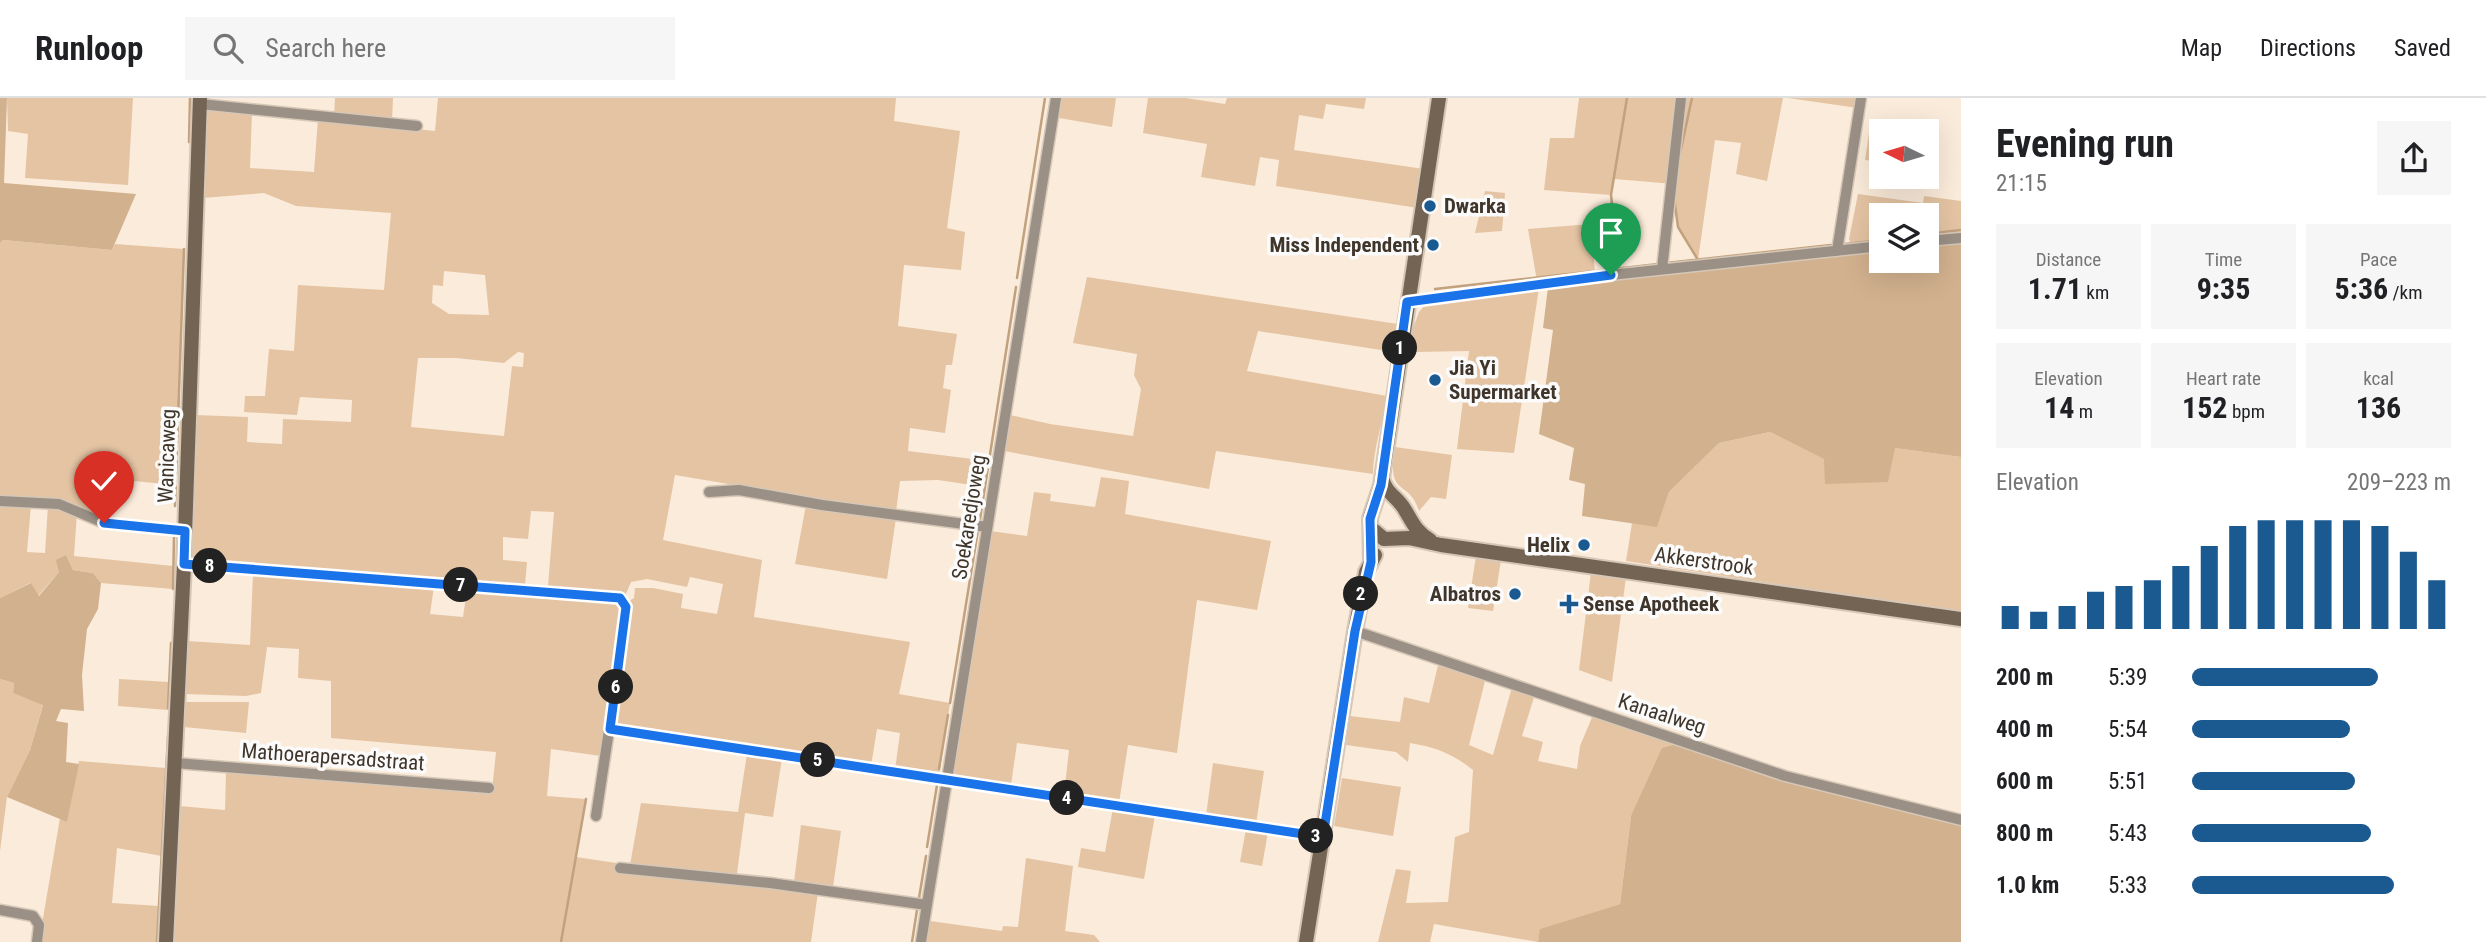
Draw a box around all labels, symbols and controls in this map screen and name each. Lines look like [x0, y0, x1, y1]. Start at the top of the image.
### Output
search box [185, 17, 675, 80]
text: Runloop [35, 29, 143, 68]
icon: search [209, 29, 247, 67]
text: Search here [265, 33, 386, 63]
text: Map [2181, 34, 2222, 62]
text: Directions [2260, 34, 2356, 62]
text: Saved [2394, 34, 2451, 62]
north arrow [1869, 119, 1939, 189]
map controls [1869, 119, 1939, 273]
button: share [2377, 121, 2451, 195]
text: Evening run [1996, 122, 2174, 166]
text: 21:15 [1996, 170, 2047, 197]
place label: Dwarka [1444, 194, 1506, 218]
marker: Dwarka [1422, 198, 1438, 214]
pin [1581, 203, 1641, 275]
button: layers [1869, 203, 1939, 273]
icon: arrive [1592, 214, 1630, 252]
place label: Miss Independent [1269, 233, 1419, 257]
marker: Miss Independent [1425, 237, 1441, 253]
text: Distance [2036, 248, 2101, 271]
text: Time [2205, 248, 2242, 271]
text: Pace [2360, 248, 2397, 271]
text: 1.71 [2028, 271, 2082, 306]
text: 9:35 [2197, 271, 2250, 306]
text: 5:36 [2335, 271, 2388, 306]
text: km [2082, 281, 2109, 304]
text: /km [2388, 281, 2422, 304]
pin: 1 [1382, 330, 1418, 366]
text: 1 [1395, 336, 1404, 359]
place label: Jia Yi Supermarket [1449, 356, 1557, 404]
text: Elevation [2034, 367, 2103, 390]
text: Heart rate [2186, 367, 2261, 390]
text: kcal [2363, 367, 2394, 390]
marker: Jia Yi Supermarket [1427, 372, 1443, 388]
text: 14 [2044, 390, 2074, 425]
text: 152 [2182, 390, 2228, 425]
text: 136 [2356, 390, 2401, 425]
text: m [2074, 400, 2093, 423]
text: bpm [2228, 400, 2265, 423]
street label: Wanicaweg [153, 408, 181, 504]
pin [74, 451, 134, 523]
street label: Soekaredjoweg [947, 453, 991, 581]
icon: check [85, 462, 123, 500]
text: Elevation [1996, 469, 2079, 496]
text: 209–223 m [2347, 469, 2451, 496]
place label: Helix [1527, 533, 1571, 557]
marker: Helix [1576, 537, 1592, 553]
street label: Akkerstrook [1653, 542, 1756, 580]
pin: 8 [192, 548, 228, 584]
text: 8 [205, 554, 214, 577]
pin: 7 [444, 568, 478, 602]
text: 7 [456, 573, 465, 596]
pin: 2 [1344, 576, 1378, 612]
text: 2 [1356, 582, 1365, 605]
place label: Albatros [1430, 582, 1501, 606]
marker: Albatros [1507, 586, 1523, 602]
place label: Sense Apotheek [1583, 592, 1720, 616]
marker: Sense Apotheek [1561, 596, 1577, 612]
text: 200 m [1996, 664, 2053, 691]
text: 5:39 [2108, 664, 2147, 691]
pin: 6 [598, 670, 634, 704]
text: 6 [611, 675, 620, 698]
street label: Kanaalweg [1615, 689, 1709, 739]
text: 400 m [1996, 716, 2053, 743]
text: 5:54 [2108, 716, 2147, 743]
street label: Mathoerapersadstraat [241, 739, 425, 775]
pin: 5 [800, 742, 836, 778]
text: 5 [813, 748, 822, 771]
text: 600 m [1996, 768, 2053, 795]
text: 5:51 [2108, 768, 2147, 795]
pin: 4 [1050, 780, 1084, 816]
text: 4 [1062, 786, 1071, 809]
pin: 3 [1298, 818, 1334, 854]
text: 800 m [1996, 820, 2053, 847]
text: 5:43 [2108, 820, 2147, 847]
text: 3 [1311, 824, 1320, 847]
text: 1.0 km [1996, 872, 2059, 899]
text: 5:33 [2108, 872, 2147, 899]

